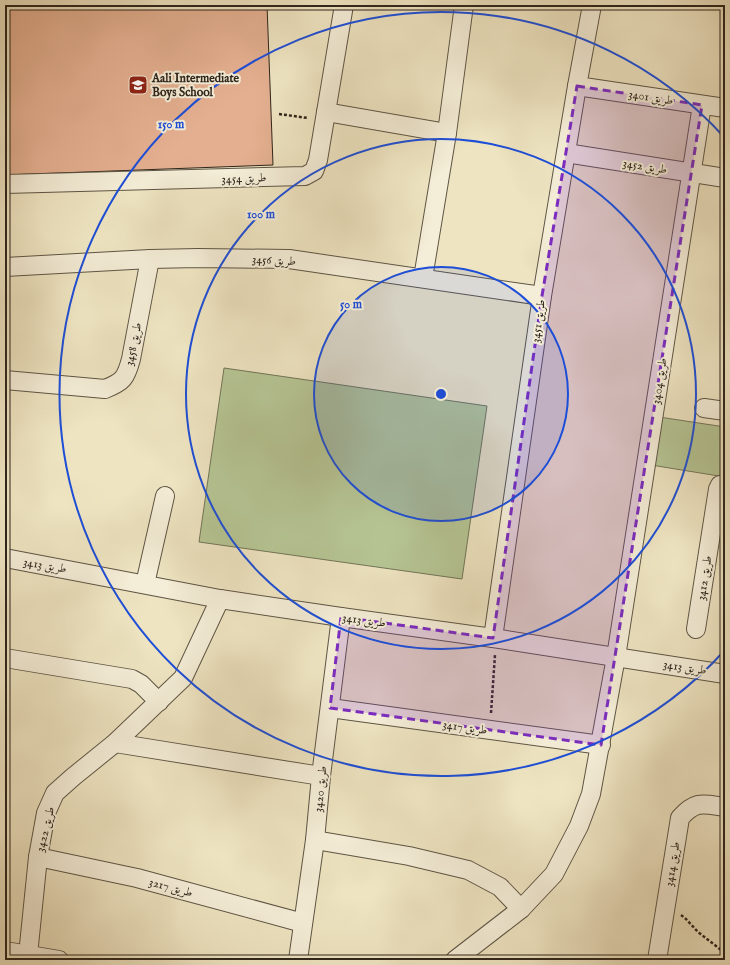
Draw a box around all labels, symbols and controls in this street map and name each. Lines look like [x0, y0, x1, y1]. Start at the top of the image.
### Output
place label: Aali Intermediate Boys School [151, 71, 240, 101]
school or university icon: Aali Intermediate Boys School [127, 74, 149, 96]
street label: طريق 3401 [627, 87, 675, 108]
text: 150 m [158, 117, 185, 132]
street label: طريق 3452 [622, 156, 668, 177]
street label: طريق 3454 [221, 170, 267, 187]
text: 100 m [247, 207, 276, 222]
street label: طريق 3456 [251, 252, 297, 269]
text: 50 m [340, 297, 363, 312]
street label: طريق 3451 [528, 298, 549, 344]
street label: طريق 3458 [122, 321, 145, 367]
street label: طريق 3404 [648, 357, 671, 405]
centre of rings [434, 387, 448, 401]
street label: طريق 3413 [22, 554, 68, 577]
street label: طريق 3412 [694, 554, 715, 601]
street label: طريق 3413 [341, 610, 387, 631]
street label: طريق 3413 [662, 657, 708, 678]
street label: طريق 3417 [442, 717, 488, 738]
street label: طريق 3420 [311, 765, 330, 813]
street label: طريق 3422 [33, 805, 58, 853]
street label: طريق 3414 [662, 840, 683, 888]
street label: طريق 3217 [147, 874, 195, 901]

